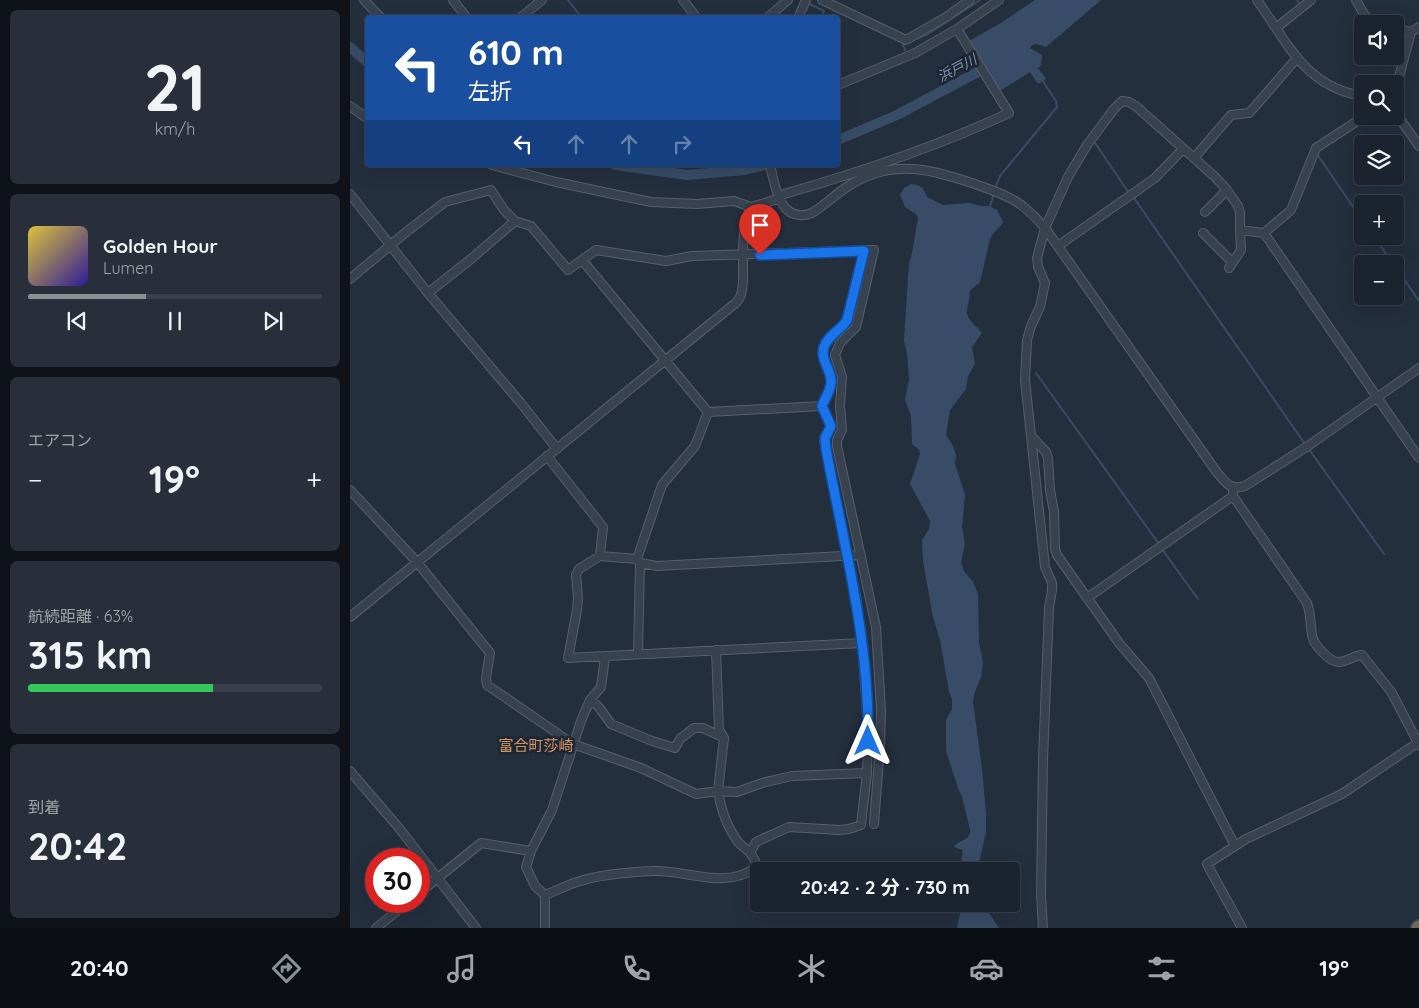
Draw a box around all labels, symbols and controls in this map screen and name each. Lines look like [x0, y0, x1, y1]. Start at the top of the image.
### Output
map controls [1354, 15, 1404, 305]
button: sound [1354, 15, 1404, 65]
text: 610 m [468, 30, 564, 74]
icon: left [385, 35, 450, 100]
text: 21 [144, 46, 206, 127]
water label: 浜戸川 [934, 49, 982, 86]
button: search [1354, 75, 1404, 125]
text: 左折 [468, 77, 512, 105]
text: km/h [155, 119, 195, 139]
icon: left [509, 130, 537, 158]
icon: ahead [562, 130, 590, 158]
icon: ahead [615, 130, 643, 158]
icon: right [668, 130, 696, 158]
button: layers [1354, 135, 1404, 185]
button: + [1354, 195, 1404, 245]
pin [739, 204, 781, 255]
icon: arrive [746, 211, 774, 239]
text: Golden Hour [103, 234, 218, 258]
button: − [1354, 255, 1404, 305]
text: Lumen [103, 258, 154, 278]
icon: previous [63, 307, 91, 335]
icon: pause [161, 307, 189, 335]
icon: next [259, 307, 287, 335]
text: エアコン [28, 430, 92, 450]
text: 19° [149, 455, 200, 503]
text: − [28, 462, 43, 497]
text: + [306, 462, 322, 497]
text: 航続距離 · 63% [28, 606, 133, 626]
text: 315 km [28, 631, 152, 679]
position arrow [841, 714, 893, 766]
district label: 富合町莎崎 [498, 736, 574, 755]
text: 到着 [28, 797, 60, 817]
text: 20:42 [28, 822, 127, 870]
speed limit sign: 30 [365, 848, 430, 913]
text: 20:42 · 2 分 · 730 m [800, 875, 970, 899]
icon: directions [269, 951, 304, 986]
icon: music [444, 951, 479, 986]
icon: phone [619, 951, 654, 986]
icon: climate [794, 951, 829, 986]
icon: car [969, 951, 1004, 986]
icon: filters [1144, 951, 1179, 986]
text: 20:40 [70, 954, 129, 982]
text: 19° [1319, 954, 1349, 982]

